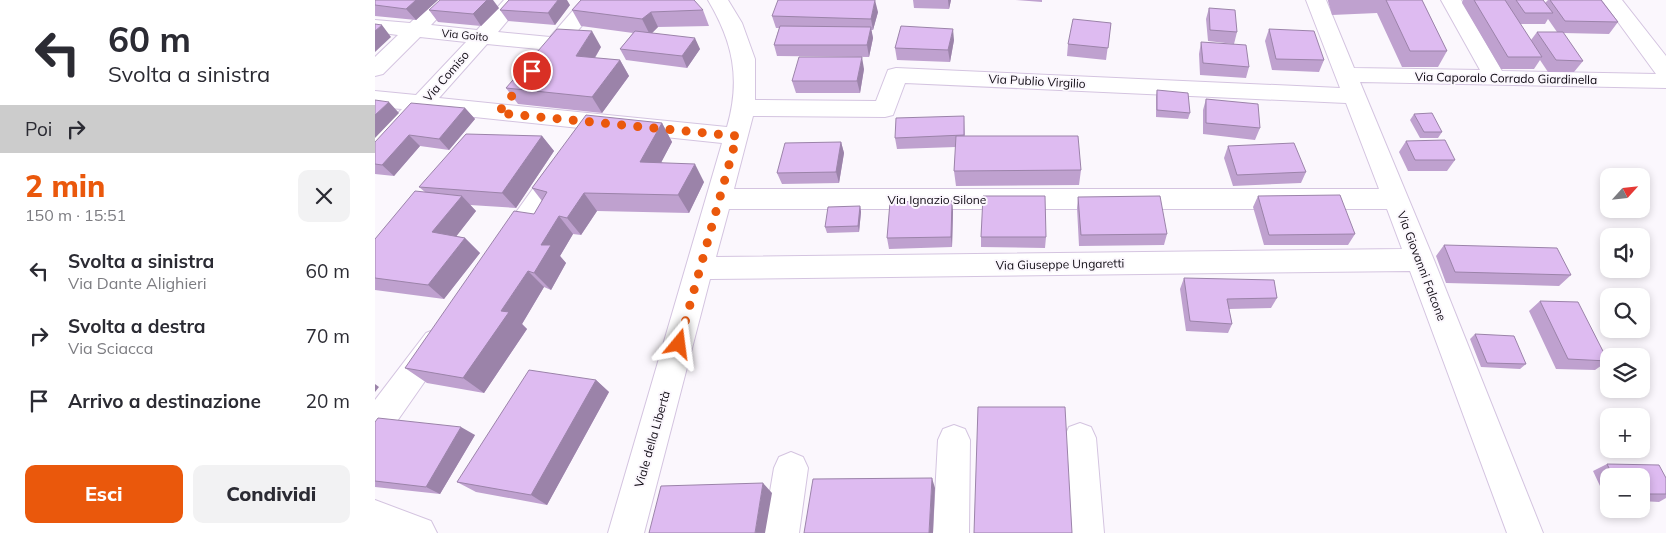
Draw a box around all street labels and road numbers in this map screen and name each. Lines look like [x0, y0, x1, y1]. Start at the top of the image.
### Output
street label: Via Goito [441, 26, 489, 44]
street label: Via Comiso [420, 47, 472, 104]
street label: Via Caporalo Corrado Giardinella [1415, 69, 1597, 87]
street label: Via Publio Virgilio [988, 71, 1086, 91]
street label: Via Ignazio Silone [888, 192, 986, 207]
street label: Via Giovanni Falcone [1394, 209, 1450, 323]
street label: Via Giuseppe Ungaretti [995, 255, 1125, 273]
street label: Viale della Libertà [631, 389, 673, 489]

